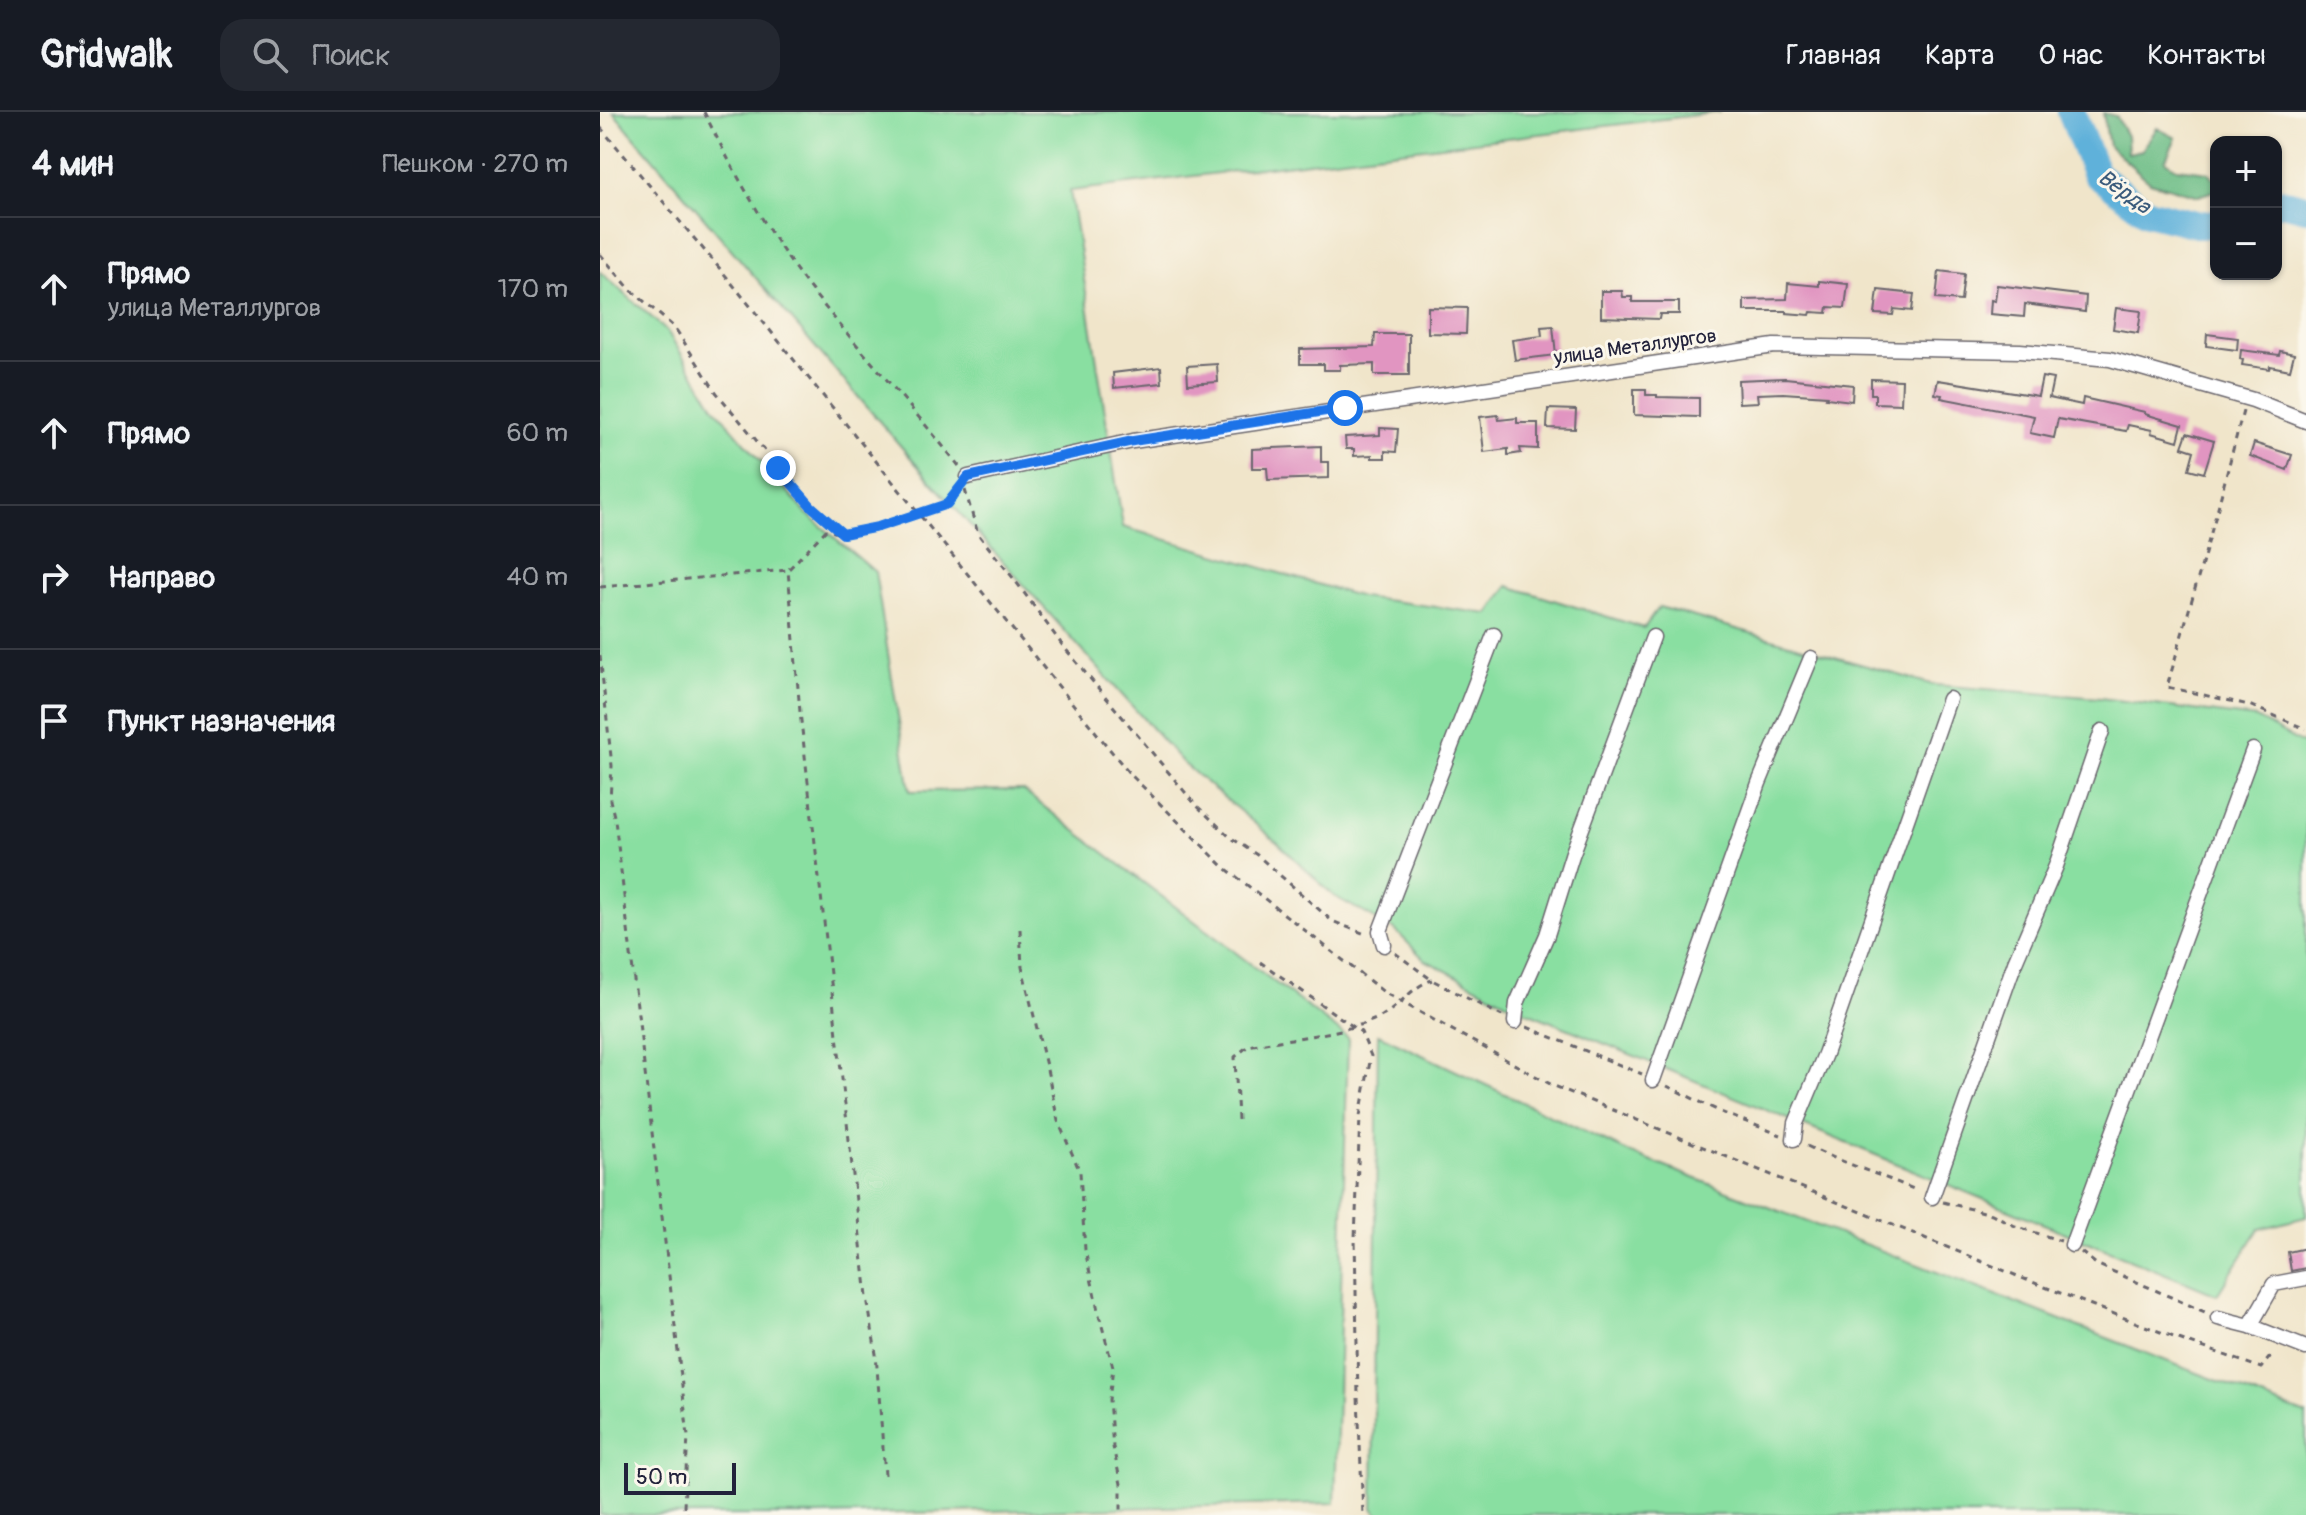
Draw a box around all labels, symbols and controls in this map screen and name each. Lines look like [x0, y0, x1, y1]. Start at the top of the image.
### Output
search box [220, 19, 780, 91]
text: Gridwalk [40, 31, 172, 79]
icon: search [248, 33, 292, 77]
text: Поиск [312, 37, 391, 74]
text: Главная [1786, 38, 1881, 73]
text: Карта [1925, 38, 1994, 73]
text: О нас [2038, 38, 2103, 73]
text: Контакты [2147, 38, 2266, 73]
map controls [2210, 136, 2282, 280]
button: + [2210, 136, 2282, 208]
text: 4 мин [32, 143, 114, 186]
text: Пешком · 270 m [382, 148, 568, 180]
water label: Вёрда [2093, 163, 2158, 221]
button: − [2210, 208, 2282, 280]
text: Прямо [108, 255, 190, 292]
icon: ahead [32, 267, 76, 311]
text: 170 m [498, 273, 568, 305]
text: улица Металлургов [108, 292, 321, 324]
street label: улица Металлургов [1551, 323, 1718, 370]
route start [1327, 390, 1363, 426]
icon: ahead [32, 411, 76, 455]
text: Прямо [108, 415, 190, 452]
text: 60 m [506, 417, 568, 449]
route end [760, 450, 796, 486]
icon: right [32, 555, 76, 599]
text: Направо [108, 559, 215, 596]
text: 40 m [506, 561, 568, 593]
icon: arrive [32, 699, 76, 743]
text: Пункт назначения [108, 703, 335, 740]
scale bar [624, 1459, 736, 1495]
text: 50 m [636, 1463, 687, 1491]

